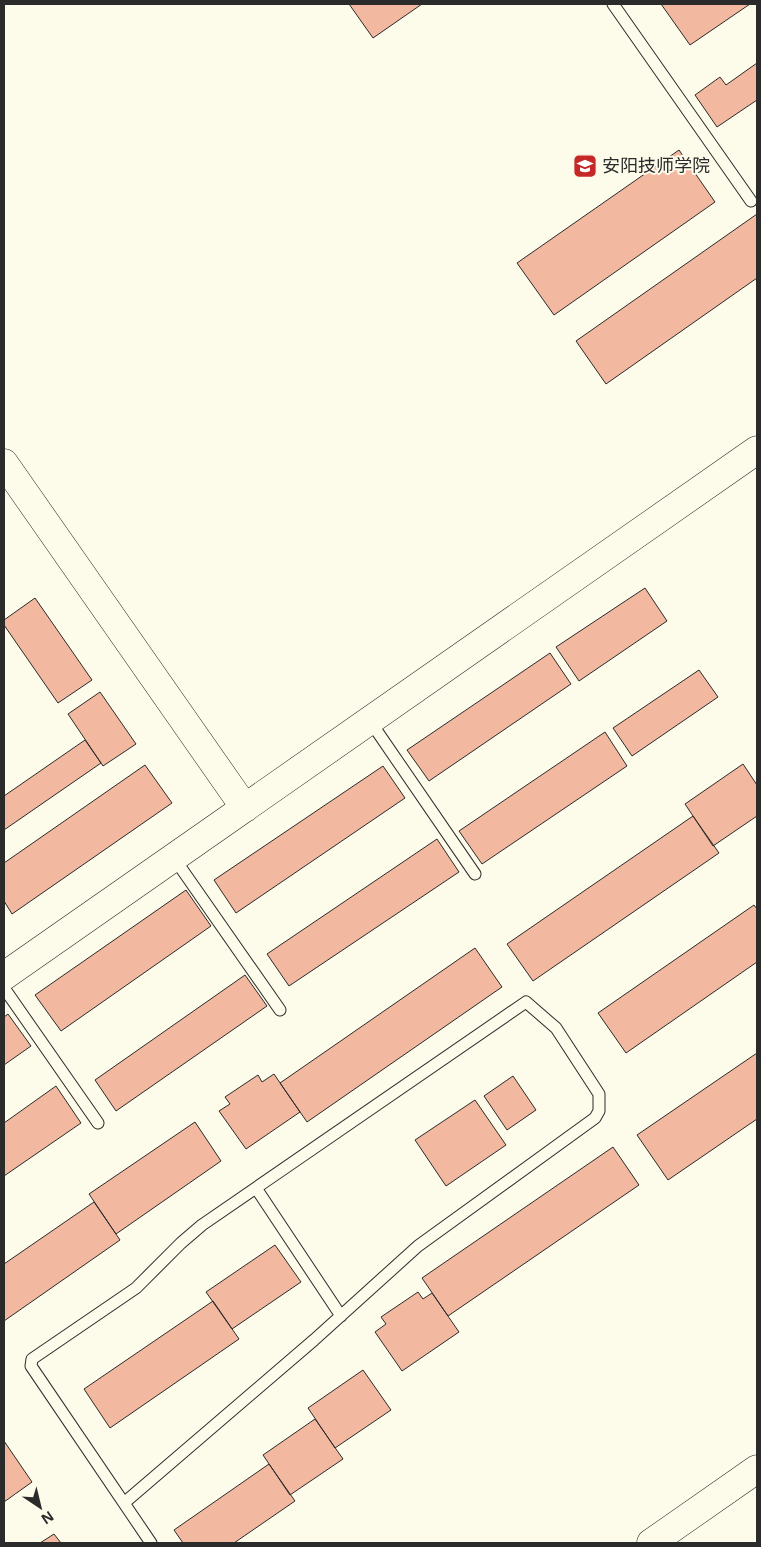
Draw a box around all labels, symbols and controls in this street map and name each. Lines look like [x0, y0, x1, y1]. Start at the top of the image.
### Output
school or university icon: 安阳技师学院 [572, 153, 598, 179]
place label: 安阳技师学院 [602, 153, 710, 177]
north arrow [15, 1482, 65, 1532]
text: N [38, 1507, 58, 1529]

